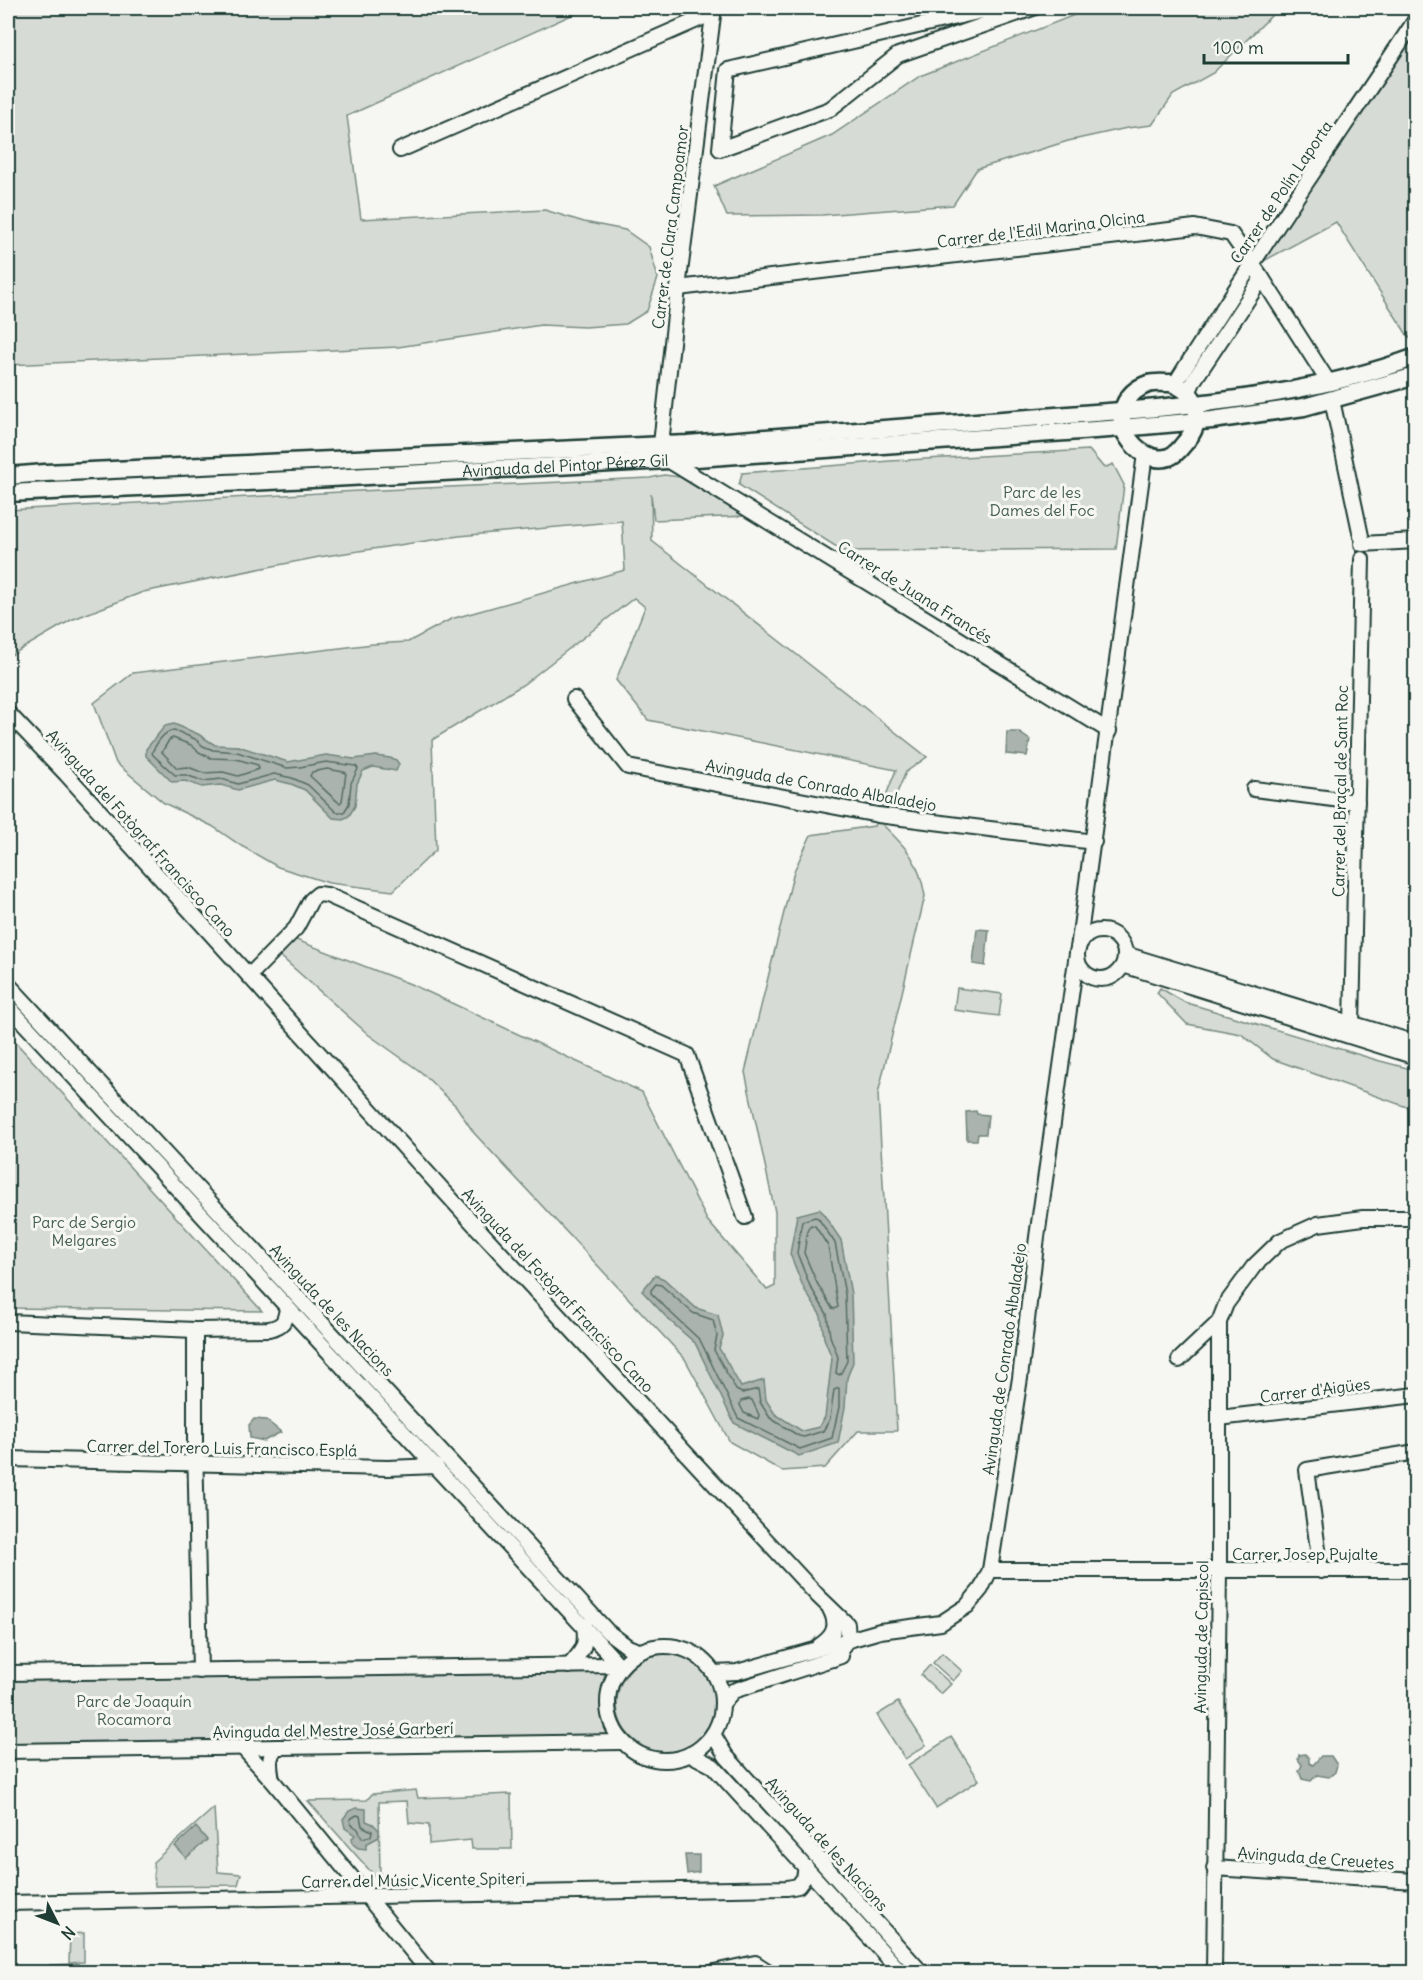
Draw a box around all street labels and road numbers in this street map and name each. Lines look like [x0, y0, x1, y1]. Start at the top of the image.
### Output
street label: Carrer de Polín Laporta [1226, 117, 1336, 267]
street label: Carrer de Clara Campoamor [648, 123, 693, 330]
street label: Carrer de l'Edil Marina Olcina [936, 206, 1146, 252]
street label: Avinguda del Pintor Pérez Gil [462, 450, 669, 481]
street label: Carrer de Juana Francés [834, 536, 996, 648]
street label: Carrer del Braçal de Sant Roc [1328, 685, 1352, 897]
street label: Avinguda del Fotògraf Francisco Cano [42, 725, 240, 941]
street label: Avinguda de Conrado Albaladejo [704, 755, 938, 815]
street label: Avinguda del Fotògraf Francisco Cano [458, 1184, 658, 1396]
street label: Avinguda de les Nacions [265, 1240, 399, 1380]
street label: Avinguda de Conrado Albaladejo [978, 1242, 1030, 1476]
street label: Carrer d'Aigües [1259, 1373, 1371, 1407]
street label: Carrer del Torero Luis Francisco Esplá [87, 1436, 357, 1460]
street label: Carrer Josep Pujalte [1232, 1544, 1378, 1564]
street label: Avinguda de Capiscol [1190, 1560, 1212, 1714]
street label: Avinguda del Mestre José Garberí [212, 1718, 454, 1742]
street label: Avinguda de les Nacions [761, 1773, 893, 1915]
street label: Avinguda de Creuetes [1237, 1843, 1395, 1873]
street label: Carrer del Músic Vicente Spiteri [301, 1868, 525, 1892]

